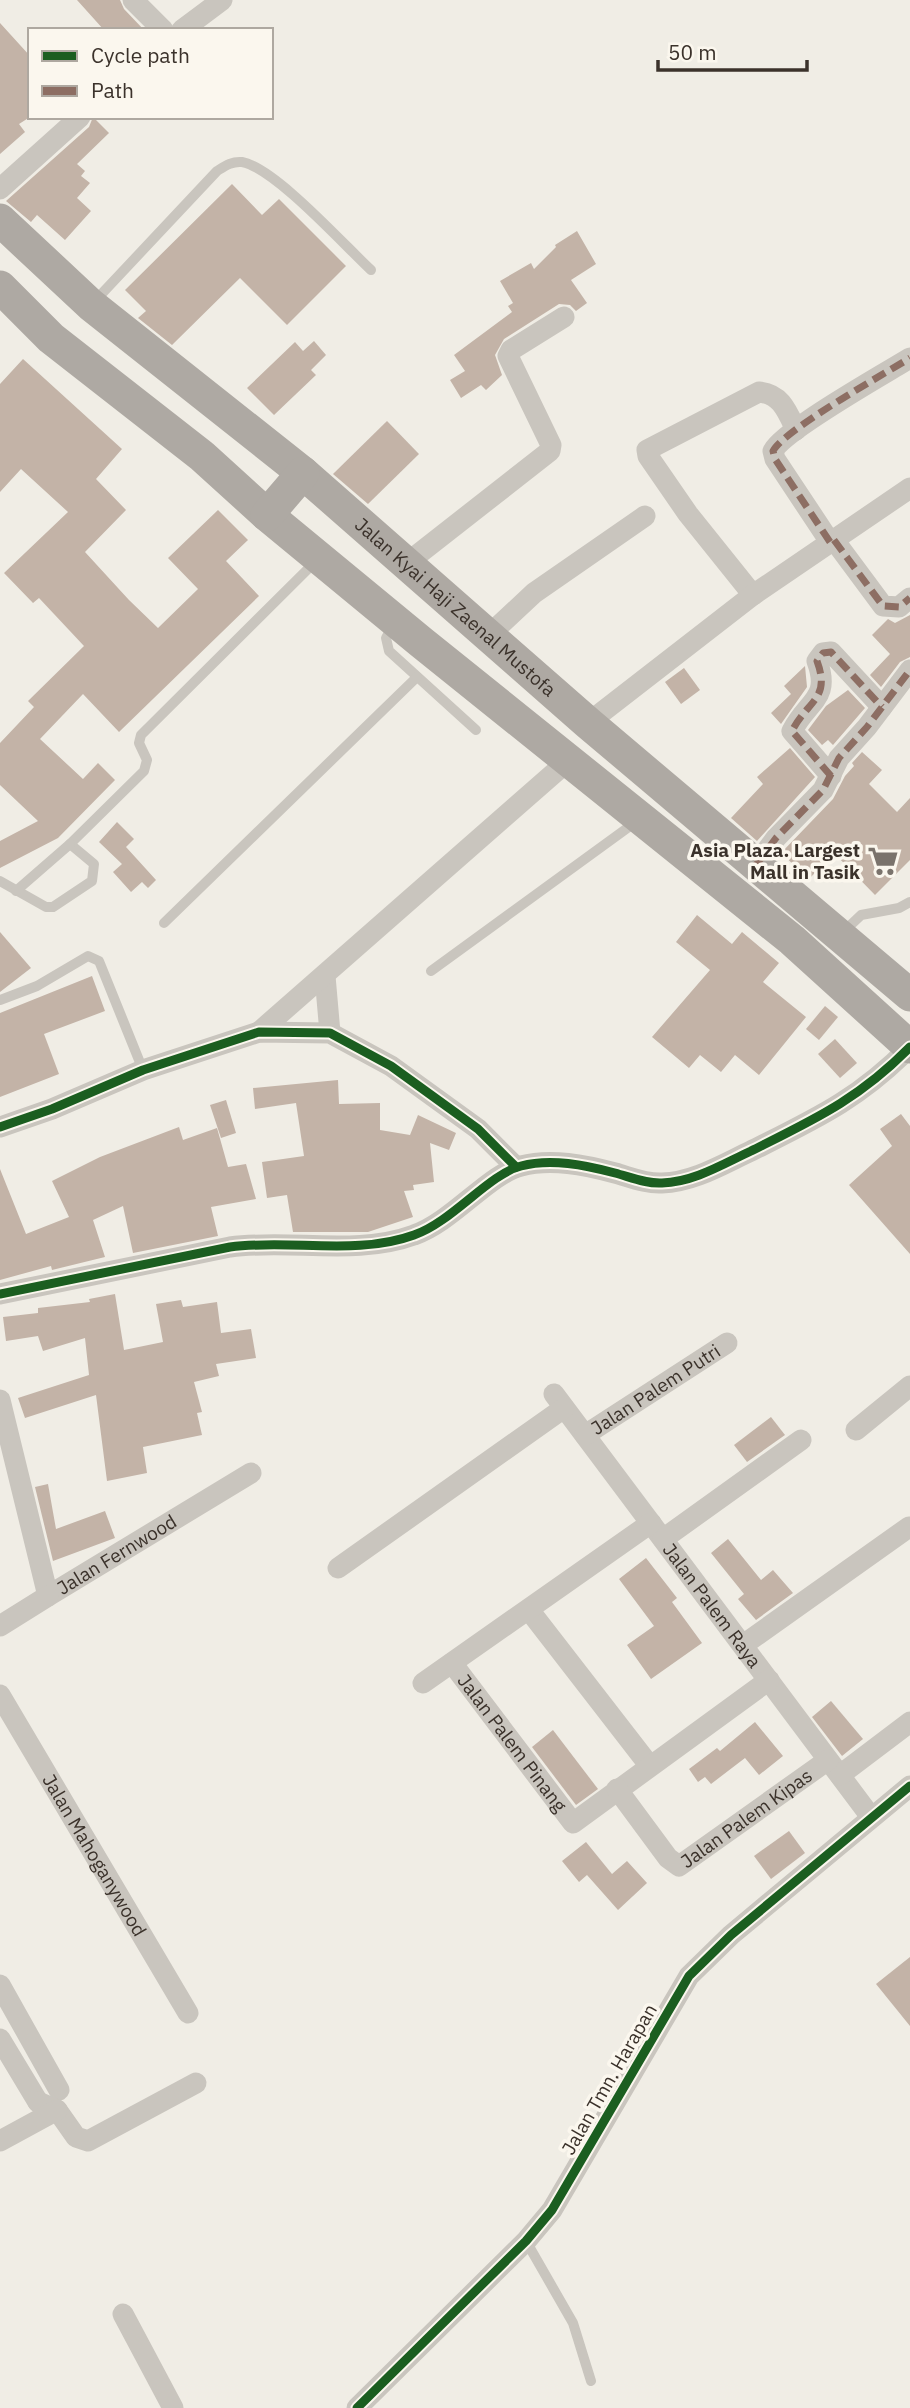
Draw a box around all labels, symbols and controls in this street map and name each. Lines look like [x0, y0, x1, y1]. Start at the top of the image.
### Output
legend [28, 28, 273, 119]
scale bar [658, 28, 807, 72]
text: 50 m [668, 38, 717, 66]
text: Cycle path [91, 41, 190, 69]
text: Path [91, 76, 134, 104]
street label: Jalan Kyai Haji Zaenal Mustofa [350, 512, 561, 701]
place label: Asia Plaza. Largest Mall in Tasik [690, 838, 860, 884]
supermarket icon: Asia Plaza. Largest Mall in Tasik [866, 844, 900, 878]
street label: Jalan Palem Putri [586, 1339, 725, 1440]
street label: Jalan Fernwood [52, 1509, 181, 1600]
street label: Jalan Palem Raya [658, 1538, 767, 1672]
street label: Jalan Palem Pinang [452, 1669, 572, 1816]
street label: Jalan Palem Kipas [676, 1763, 817, 1873]
street label: Jalan Mahoganywood [37, 1770, 152, 1941]
street label: Jalan Tmn. Harapan [556, 1999, 662, 2159]

